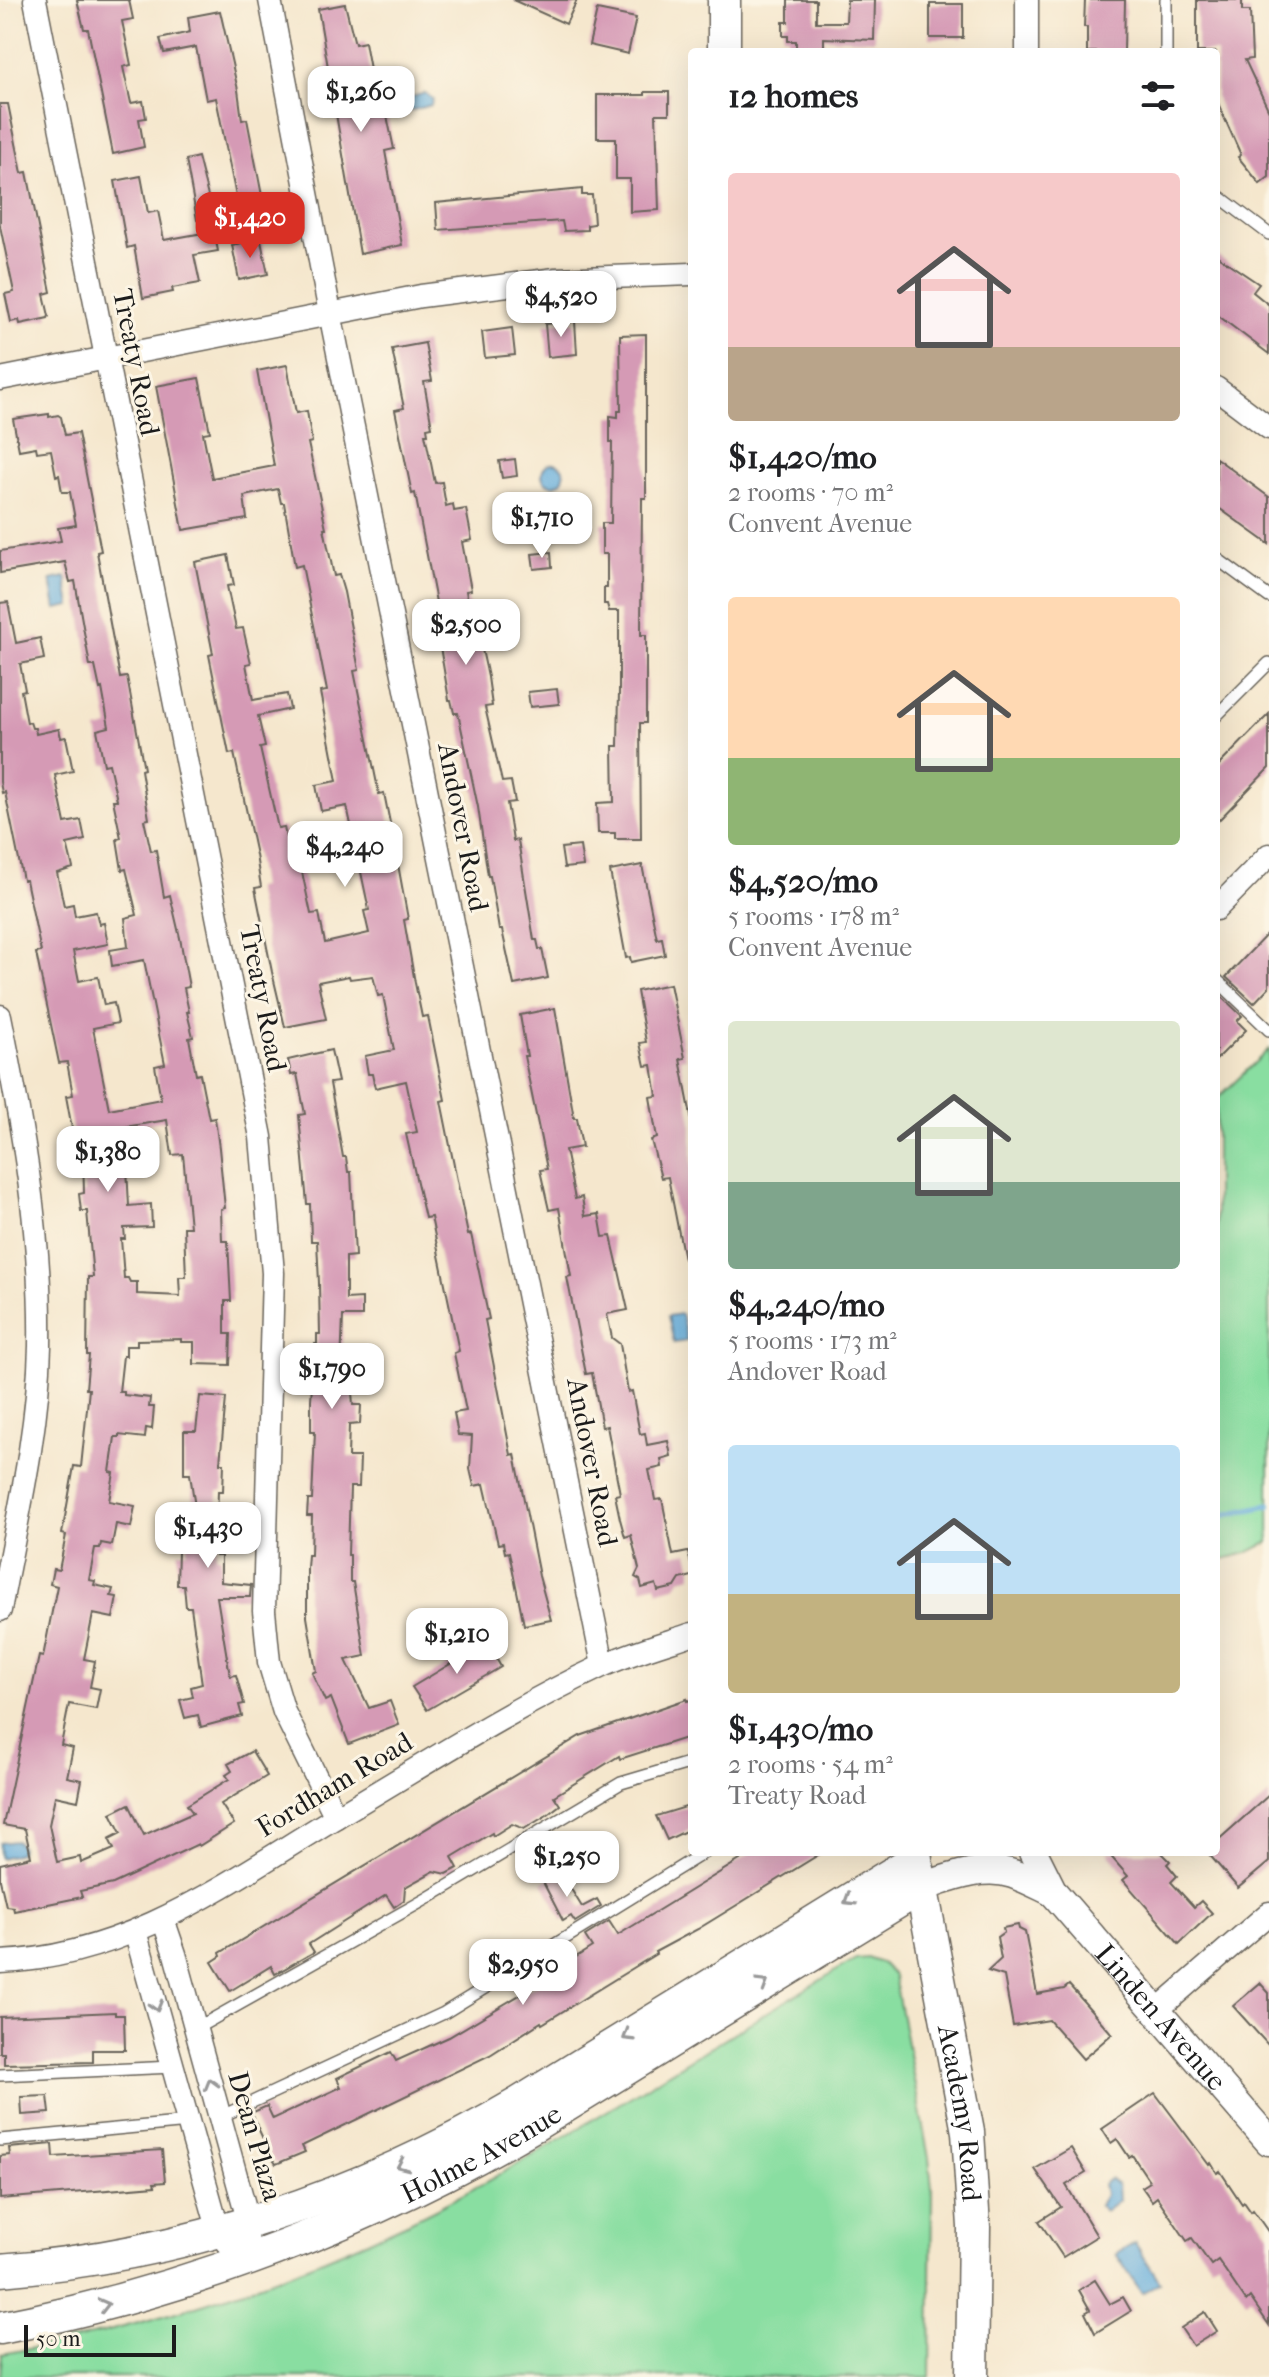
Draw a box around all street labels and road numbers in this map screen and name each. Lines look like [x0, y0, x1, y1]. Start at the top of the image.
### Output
street label: Treaty Road [106, 286, 167, 439]
street label: Andover Road [431, 739, 496, 915]
street label: Treaty Road [233, 922, 294, 1075]
street label: Andover Road [560, 1374, 625, 1550]
street label: Fordham Road [250, 1725, 419, 1844]
street label: Linden Avenue [1088, 1937, 1233, 2097]
street label: Academy Road [931, 2021, 988, 2203]
street label: Dean Plaza [221, 2068, 290, 2206]
street label: Holme Avenue [396, 2097, 567, 2210]

